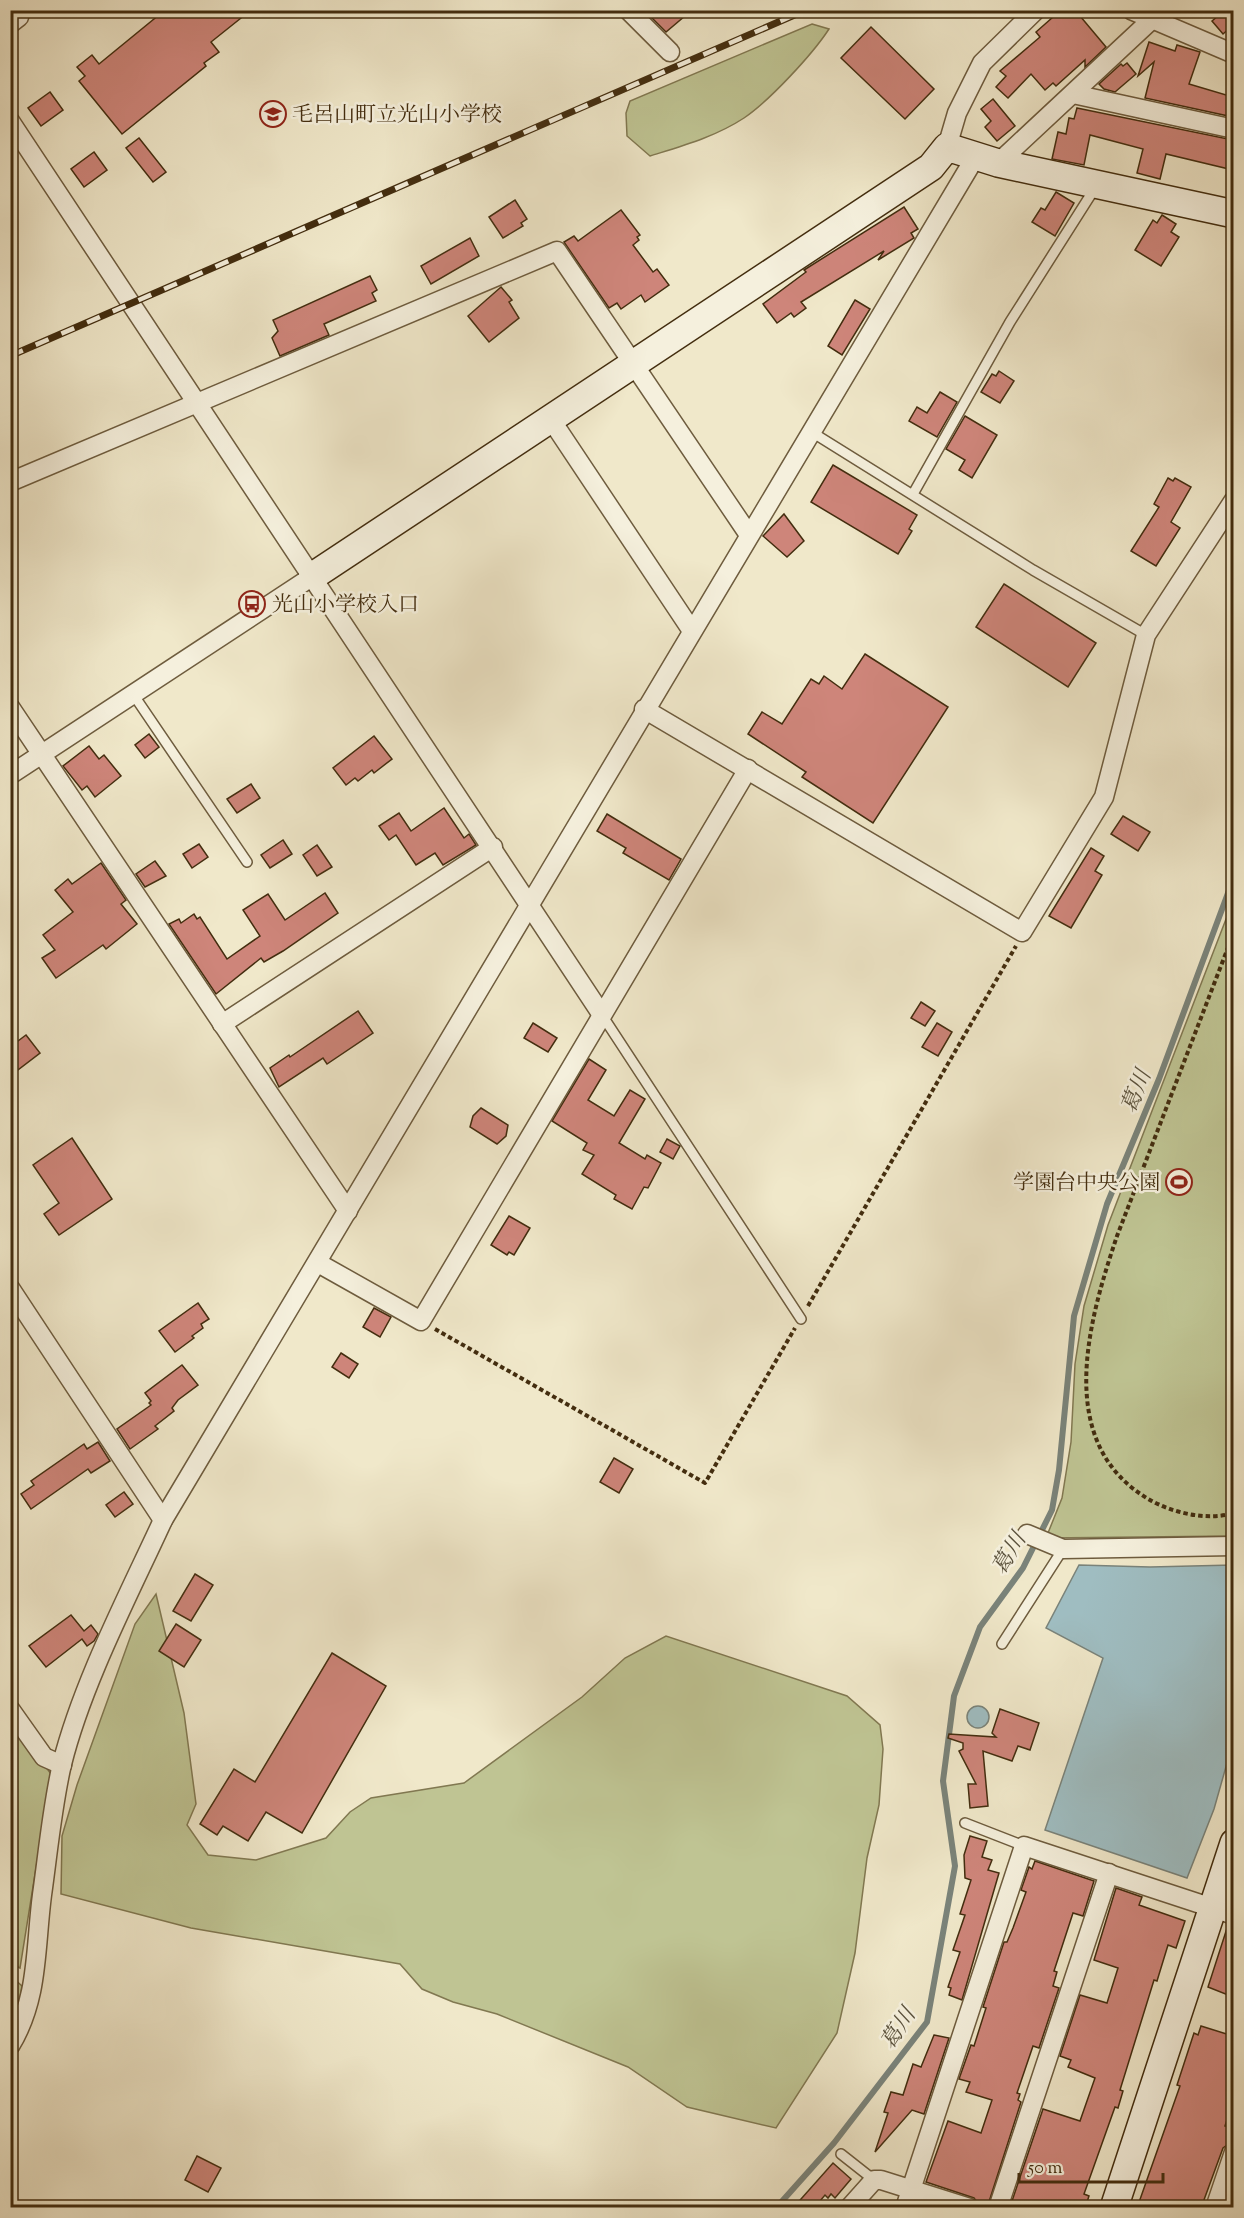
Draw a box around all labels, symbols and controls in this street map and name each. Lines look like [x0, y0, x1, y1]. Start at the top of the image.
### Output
school or university icon: 毛呂山町立光山小学校 [258, 99, 288, 129]
place label: 毛呂山町立光山小学校 [292, 101, 502, 131]
bus stop icon: 光山小学校入口 [237, 589, 267, 619]
place label: 光山小学校入口 [272, 591, 419, 621]
water label: 葛川 [1115, 1064, 1162, 1119]
sports icon: 学園台中央公園 [1164, 1167, 1194, 1197]
place label: 学園台中央公園 [1013, 1169, 1160, 1199]
water label: 葛川 [986, 1526, 1037, 1582]
water label: 葛川 [874, 2001, 926, 2057]
scale bar [1019, 2146, 1163, 2184]
text: 50 m [1027, 2156, 1063, 2182]

